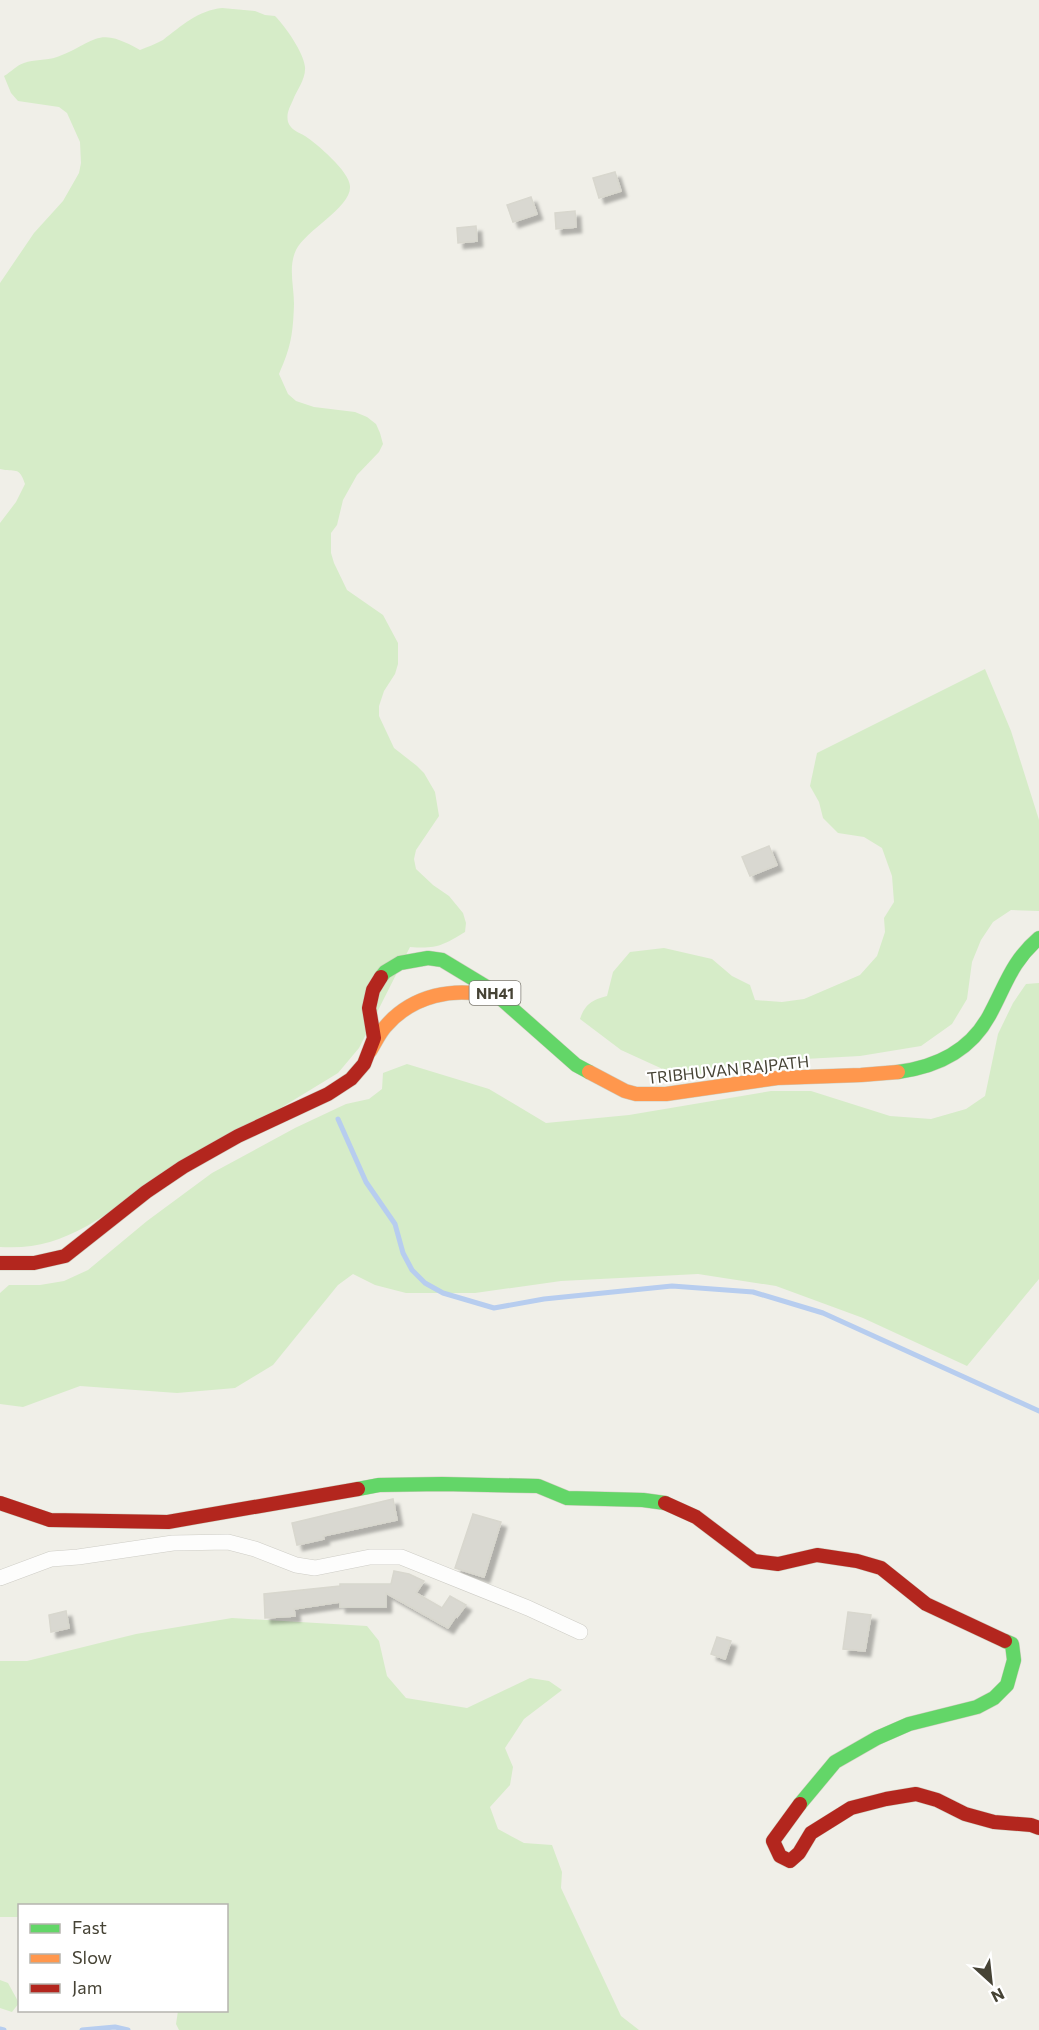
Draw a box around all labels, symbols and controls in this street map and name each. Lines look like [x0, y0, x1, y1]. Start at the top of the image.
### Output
road number: NH41 [470, 981, 520, 1005]
street label: TRIBHUVAN RAJPATH [646, 1051, 810, 1087]
legend [18, 1904, 228, 2012]
text: Fast [72, 1916, 107, 1938]
text: Slow [72, 1946, 112, 1968]
north arrow [961, 1952, 1021, 2012]
text: Jam [72, 1976, 102, 1998]
text: N [988, 1985, 1008, 2007]

